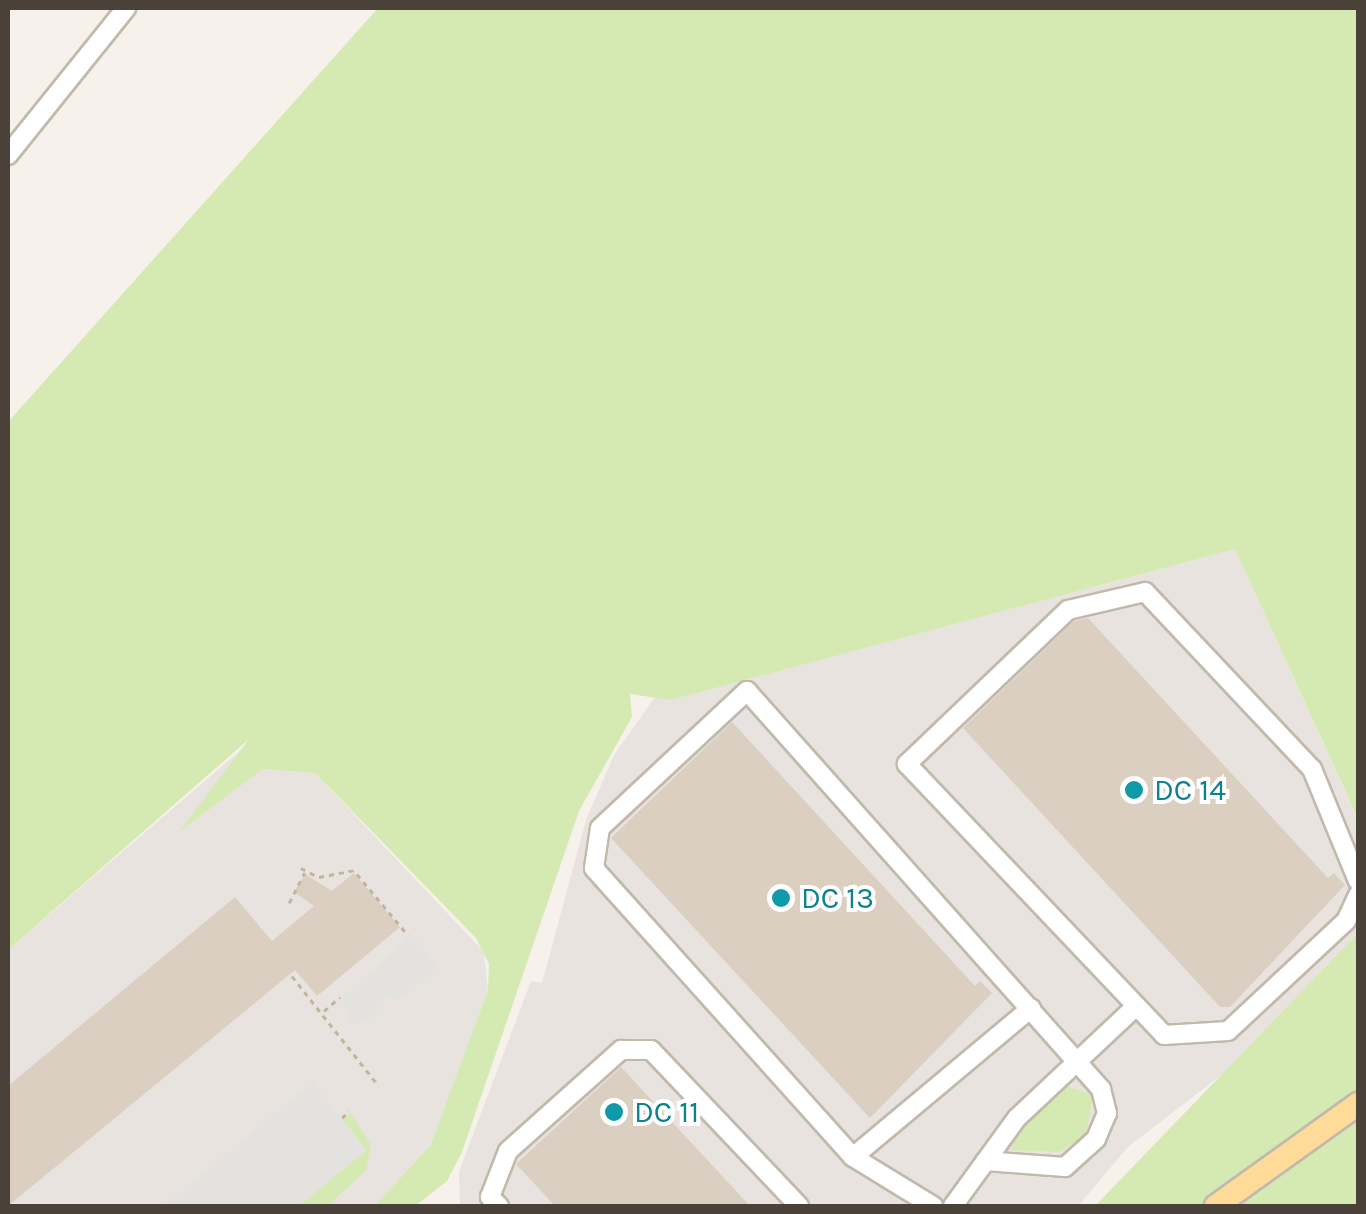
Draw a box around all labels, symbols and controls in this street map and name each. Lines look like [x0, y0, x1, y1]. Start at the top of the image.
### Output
place label: DC 14 [1154, 772, 1226, 808]
marker: DC 14 [1123, 779, 1145, 801]
place label: DC 13 [801, 880, 874, 916]
marker: DC 13 [770, 887, 792, 909]
place label: DC 11 [634, 1094, 699, 1130]
marker: DC 11 [603, 1101, 625, 1123]

